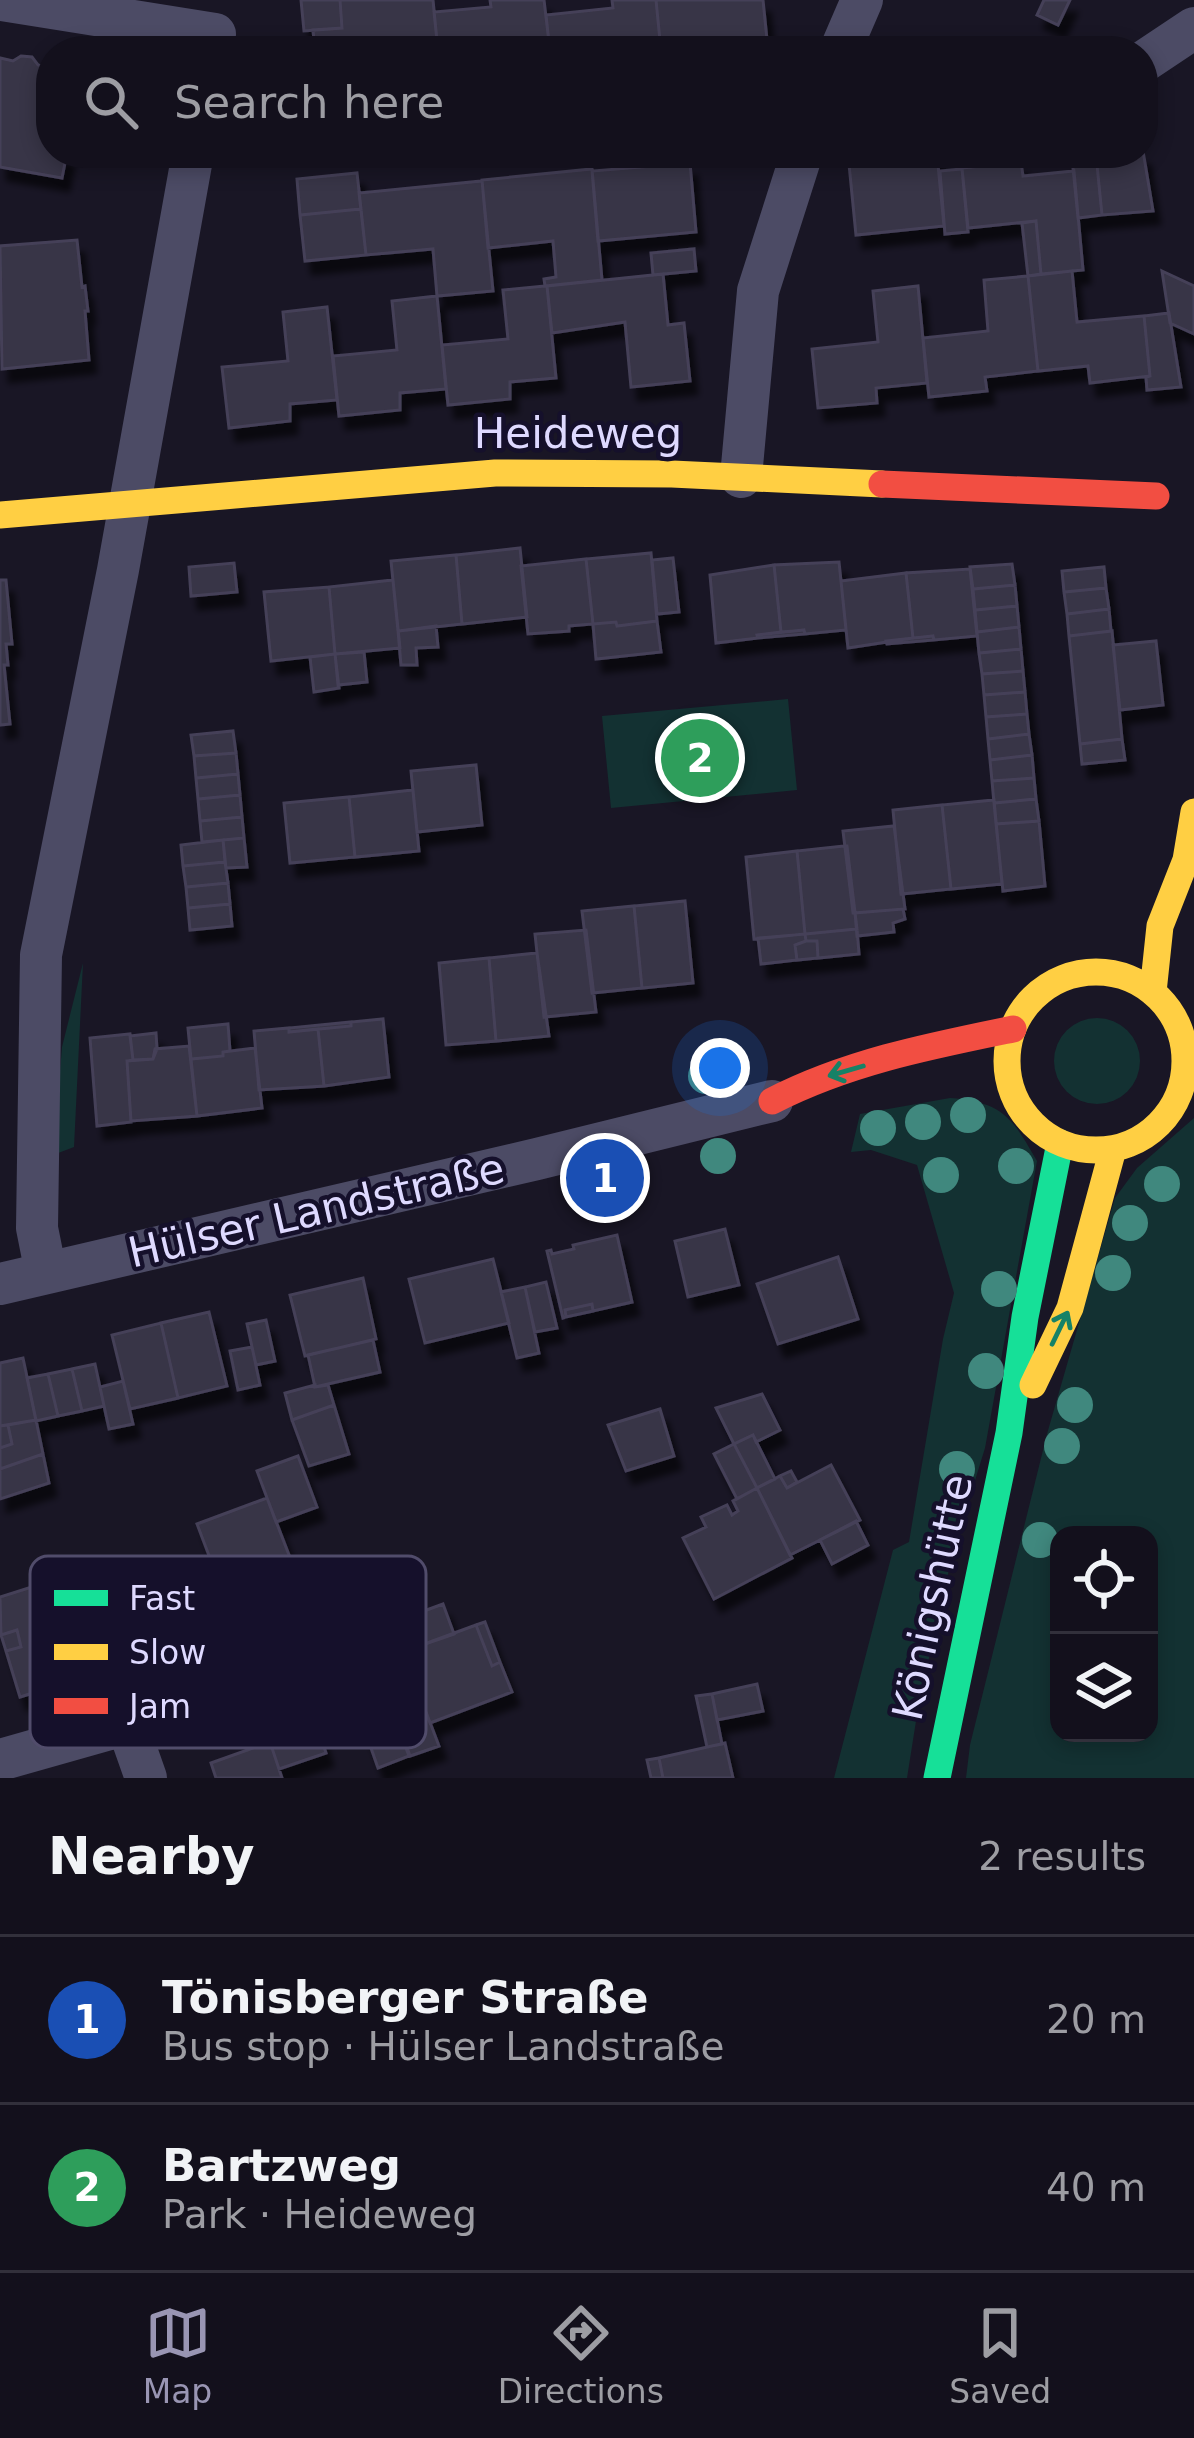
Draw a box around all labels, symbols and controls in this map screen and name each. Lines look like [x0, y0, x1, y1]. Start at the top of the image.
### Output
search box [36, 36, 1158, 168]
icon: search [78, 69, 144, 135]
text: Search here [174, 76, 444, 129]
street label: Heideweg [474, 409, 682, 458]
pin: 2 [661, 713, 739, 803]
your location [690, 1038, 750, 1098]
one-way arrow [827, 1061, 865, 1083]
pin: 1 [566, 1133, 644, 1223]
street label: Hülser Landstraße [123, 1143, 509, 1278]
one-way arrow [1050, 1311, 1073, 1346]
street label: Königshütte [883, 1470, 982, 1724]
map controls [1050, 1526, 1158, 1742]
button: locate [1050, 1526, 1158, 1634]
legend [30, 1556, 426, 1748]
text: Fast [129, 1579, 195, 1618]
text: Slow [129, 1633, 206, 1672]
button: layers [1050, 1634, 1158, 1742]
text: Jam [127, 1687, 191, 1726]
text: Nearby [48, 1827, 255, 1886]
text: 2 results [978, 1834, 1146, 1879]
text: Tönisberger Straße [162, 1971, 649, 2024]
text: 1 [73, 1997, 101, 2042]
text: 20 m [1046, 1997, 1146, 2042]
text: Bus stop · Hülser Landstraße [162, 2024, 724, 2069]
text: Bartzweg [162, 2139, 401, 2192]
text: 2 [73, 2165, 101, 2210]
text: 40 m [1046, 2165, 1146, 2210]
text: Park · Heideweg [162, 2192, 477, 2237]
tab: Map [143, 2300, 212, 2411]
tab: Directions [498, 2300, 664, 2411]
tab: Saved [949, 2300, 1051, 2411]

